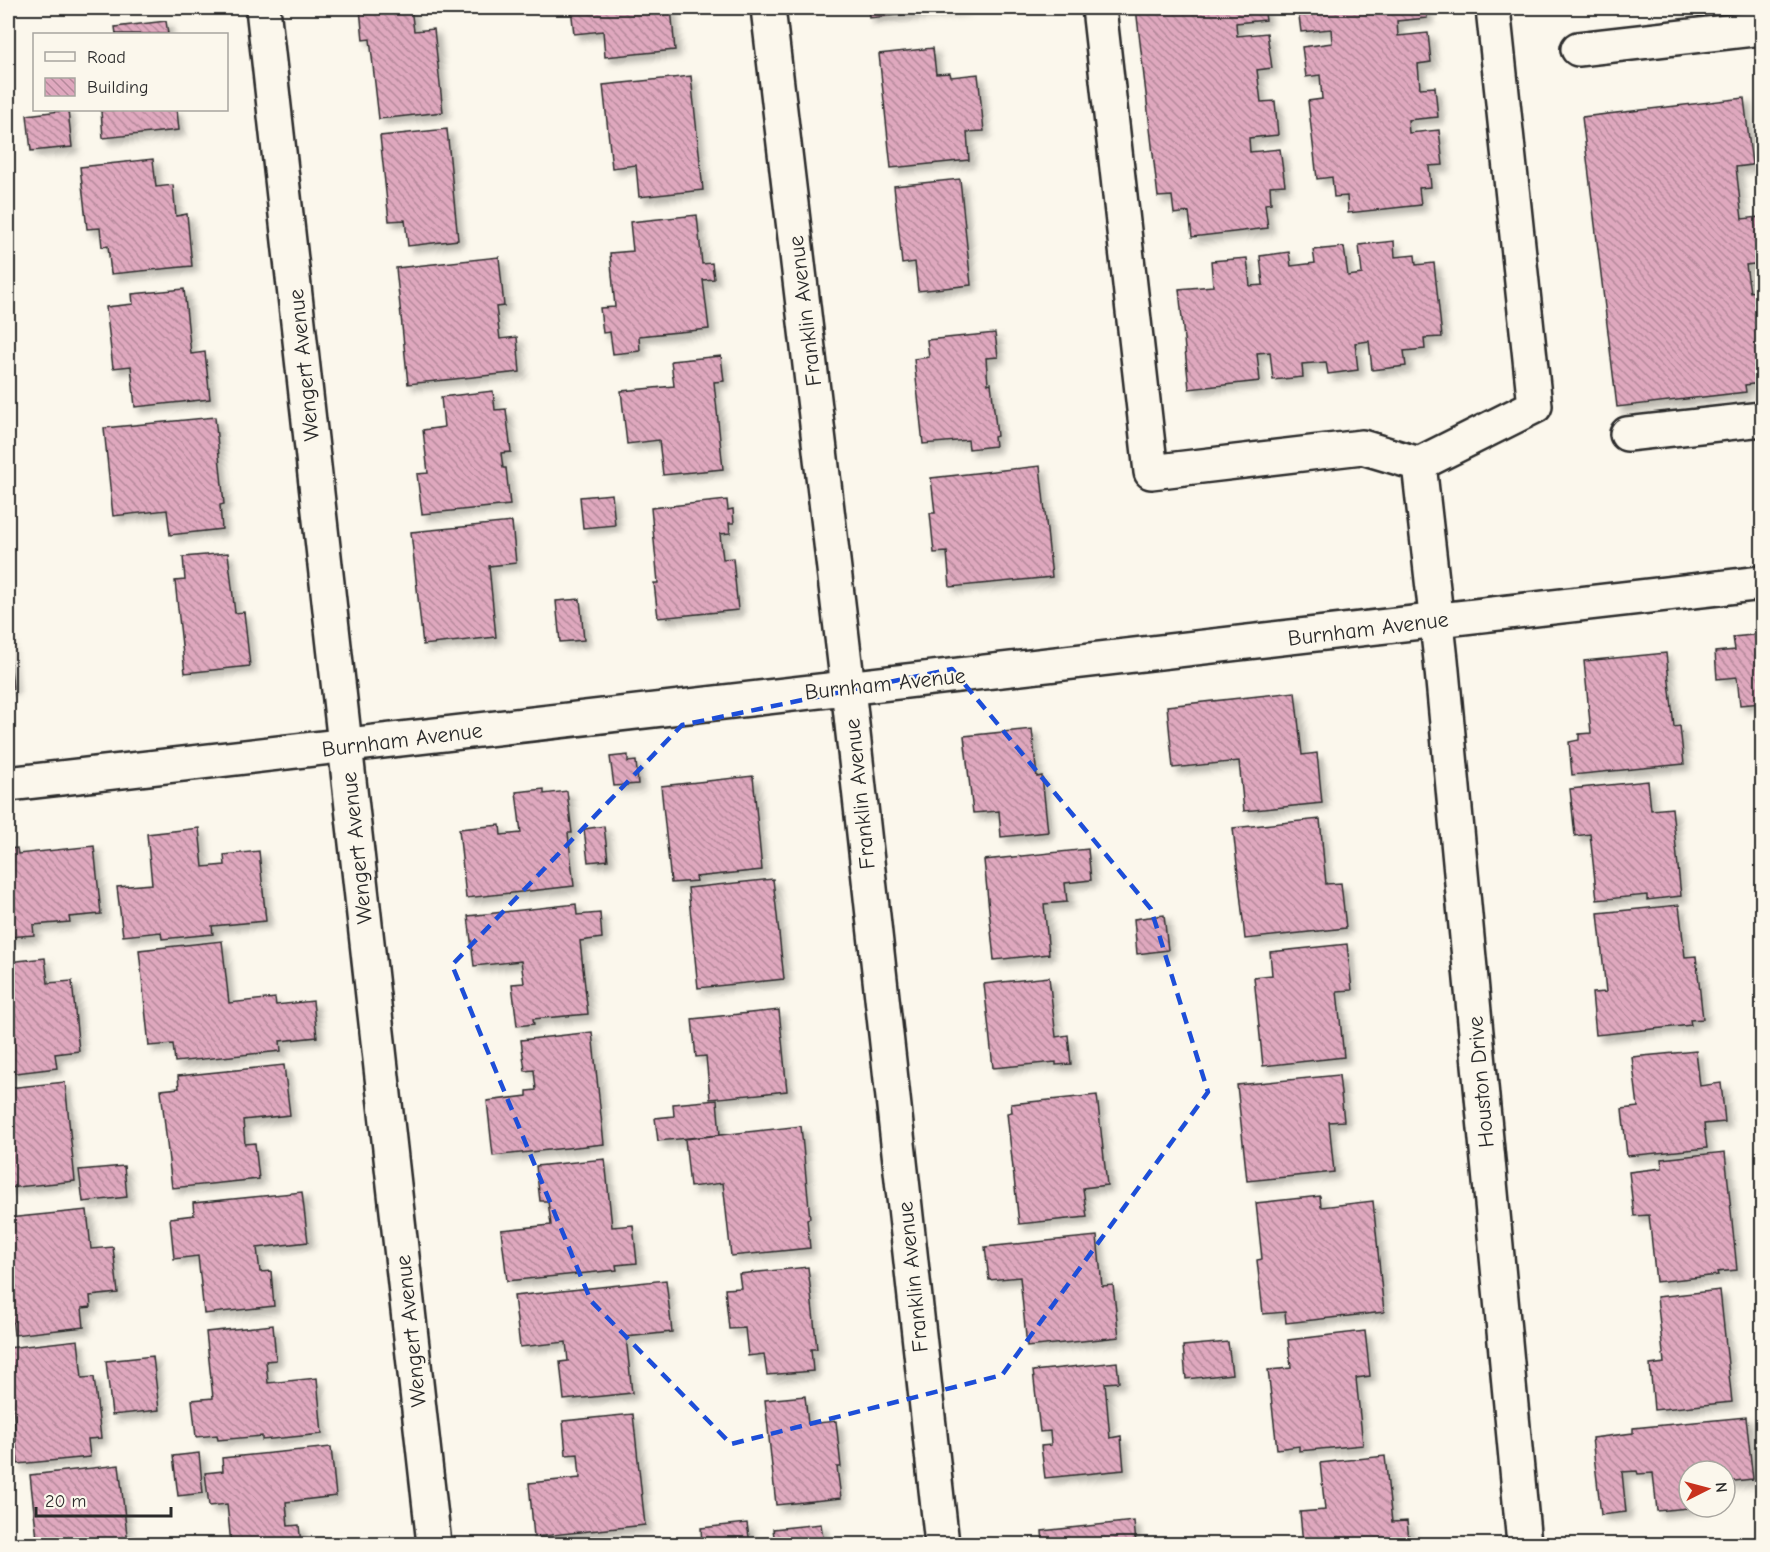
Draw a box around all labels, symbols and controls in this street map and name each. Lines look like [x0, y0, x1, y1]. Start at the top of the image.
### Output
legend [33, 33, 228, 111]
text: Road [87, 47, 126, 68]
text: Building [87, 77, 149, 98]
street label: Franklin Avenue [783, 234, 827, 388]
street label: Wengert Avenue [283, 288, 325, 442]
street label: Burnham Avenue [1286, 606, 1450, 652]
street label: Burnham Avenue [803, 663, 967, 705]
street label: Burnham Avenue [320, 717, 484, 763]
street label: Franklin Avenue [839, 717, 881, 871]
street label: Wengert Avenue [336, 771, 378, 925]
street label: Houston Drive [1462, 1015, 1500, 1149]
street label: Franklin Avenue [892, 1200, 934, 1354]
street label: Wengert Avenue [390, 1254, 432, 1408]
north arrow [1677, 1459, 1737, 1519]
scale bar [36, 1480, 171, 1518]
text: N [1711, 1481, 1730, 1494]
text: 20 m [45, 1491, 86, 1512]

